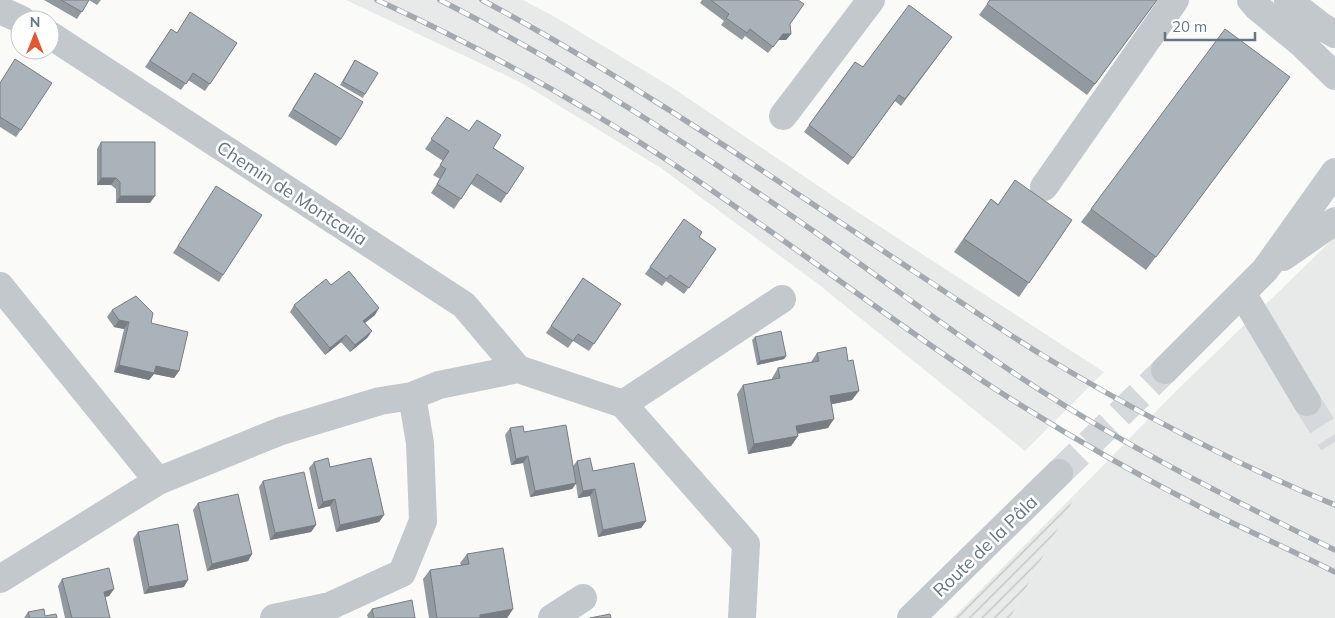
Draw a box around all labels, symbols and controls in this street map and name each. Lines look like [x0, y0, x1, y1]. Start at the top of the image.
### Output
north arrow [10, 10, 60, 60]
scale bar [1165, 10, 1255, 42]
text: N [30, 13, 40, 31]
text: 20 m [1172, 17, 1207, 36]
street label: Chemin de Montcalia [212, 136, 372, 250]
street label: Route de la Pâla [928, 490, 1042, 602]

